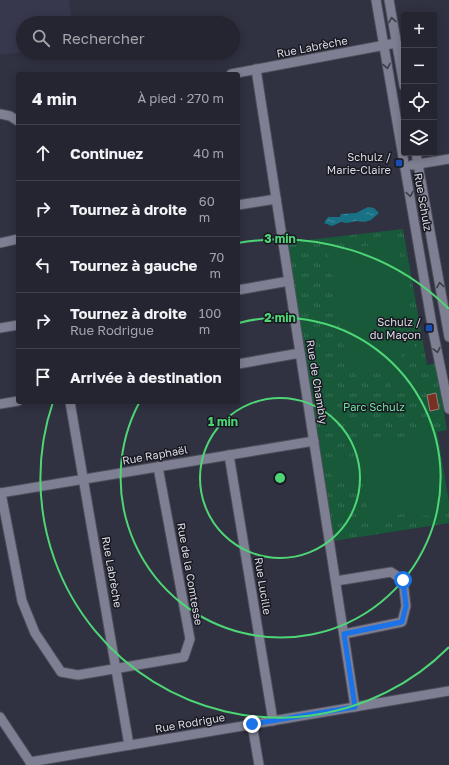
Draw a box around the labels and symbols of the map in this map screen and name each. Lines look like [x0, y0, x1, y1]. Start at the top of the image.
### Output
one-way arrow [389, 17, 397, 23]
street label: Rue Labrèche [275, 33, 349, 60]
one-way arrow [382, 63, 391, 69]
place label: Schulz / Marie-Claire [327, 150, 391, 176]
marker: Schulz / Marie-Claire [394, 158, 404, 168]
street label: Rue Schulz [412, 172, 435, 232]
one-way arrow [405, 191, 413, 197]
text: 3 min [264, 231, 296, 246]
one-way arrow [436, 282, 444, 288]
text: 2 min [264, 310, 296, 325]
place label: Schulz / du Maçon [370, 315, 421, 341]
marker: Schulz / du Maçon [424, 323, 434, 333]
street label: Rue de Chambly [304, 339, 331, 425]
one-way arrow [433, 347, 441, 353]
park label: Parc Schulz [343, 400, 405, 413]
text: 1 min [208, 414, 238, 429]
street label: Rue Raphaël [121, 442, 189, 467]
centre of rings [273, 471, 287, 485]
street label: Rue de la Comtesse [175, 522, 206, 626]
street label: Rue Labrèche [100, 535, 125, 609]
street label: Rue Lucille [253, 556, 274, 616]
route start [394, 571, 412, 589]
street label: Rue Rodrigue [154, 710, 226, 735]
route end [243, 715, 261, 733]

